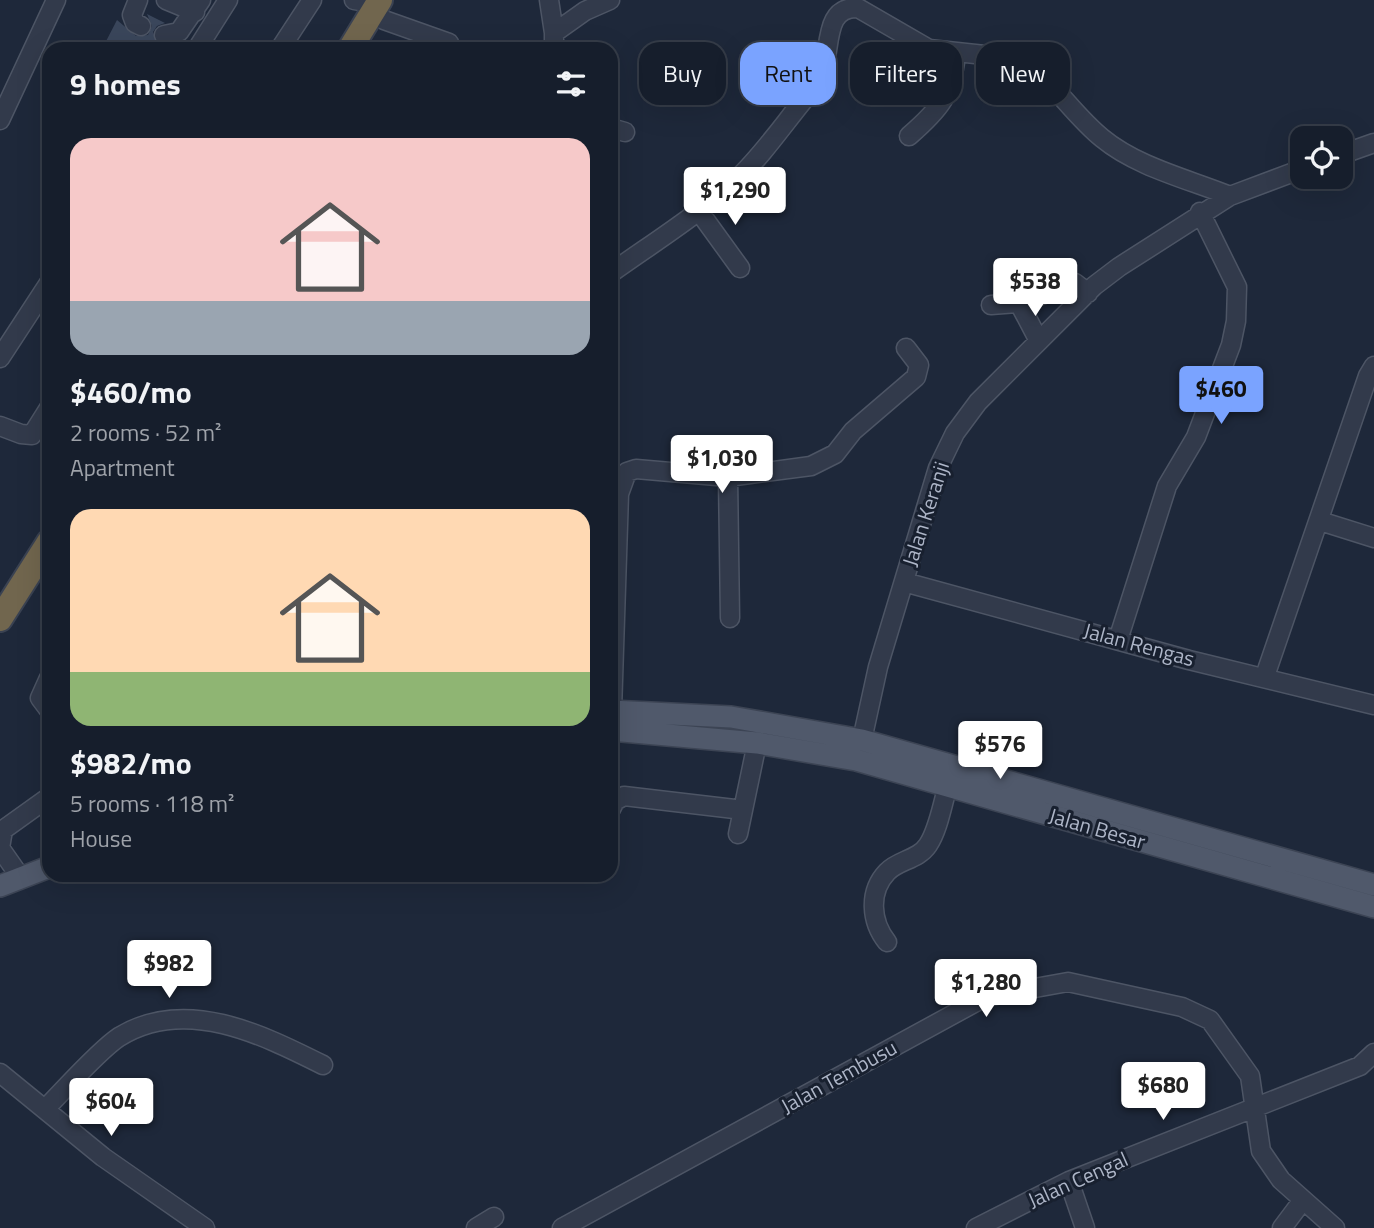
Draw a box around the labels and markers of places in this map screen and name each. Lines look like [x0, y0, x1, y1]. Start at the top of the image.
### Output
pin: $1,290 [678, 168, 792, 227]
pin: $538 [994, 258, 1076, 318]
pin: $460 [1180, 366, 1262, 426]
pin: $1,030 [665, 435, 779, 495]
pin: $576 [959, 722, 1041, 781]
pin: $982 [128, 940, 210, 1000]
pin: $1,280 [929, 960, 1043, 1019]
pin: $680 [1122, 1062, 1204, 1122]
pin: $604 [70, 1078, 152, 1138]

